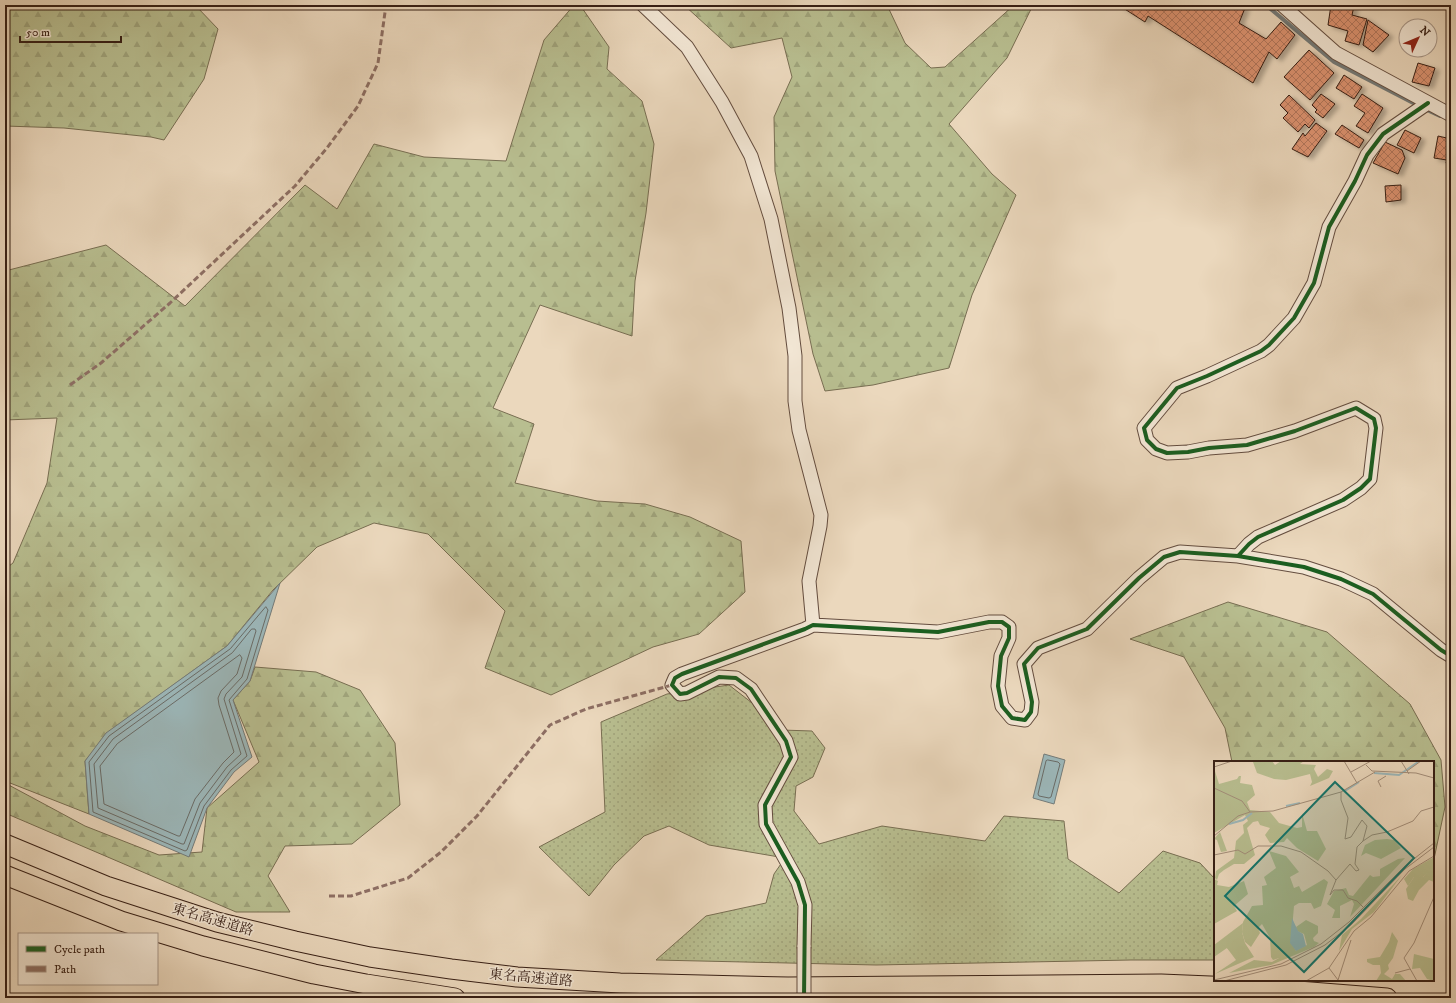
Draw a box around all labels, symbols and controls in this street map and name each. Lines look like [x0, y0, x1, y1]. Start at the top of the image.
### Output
scale bar [20, 18, 121, 44]
north arrow [1398, 18, 1438, 58]
text: N [1416, 24, 1433, 40]
text: 50 m [26, 25, 50, 40]
inset map [1214, 761, 1434, 981]
street label: 東名高速道路 [170, 900, 256, 940]
legend [18, 933, 158, 985]
text: Cycle path [54, 942, 106, 957]
text: Path [54, 962, 77, 977]
street label: 東名高速道路 [488, 965, 574, 991]

